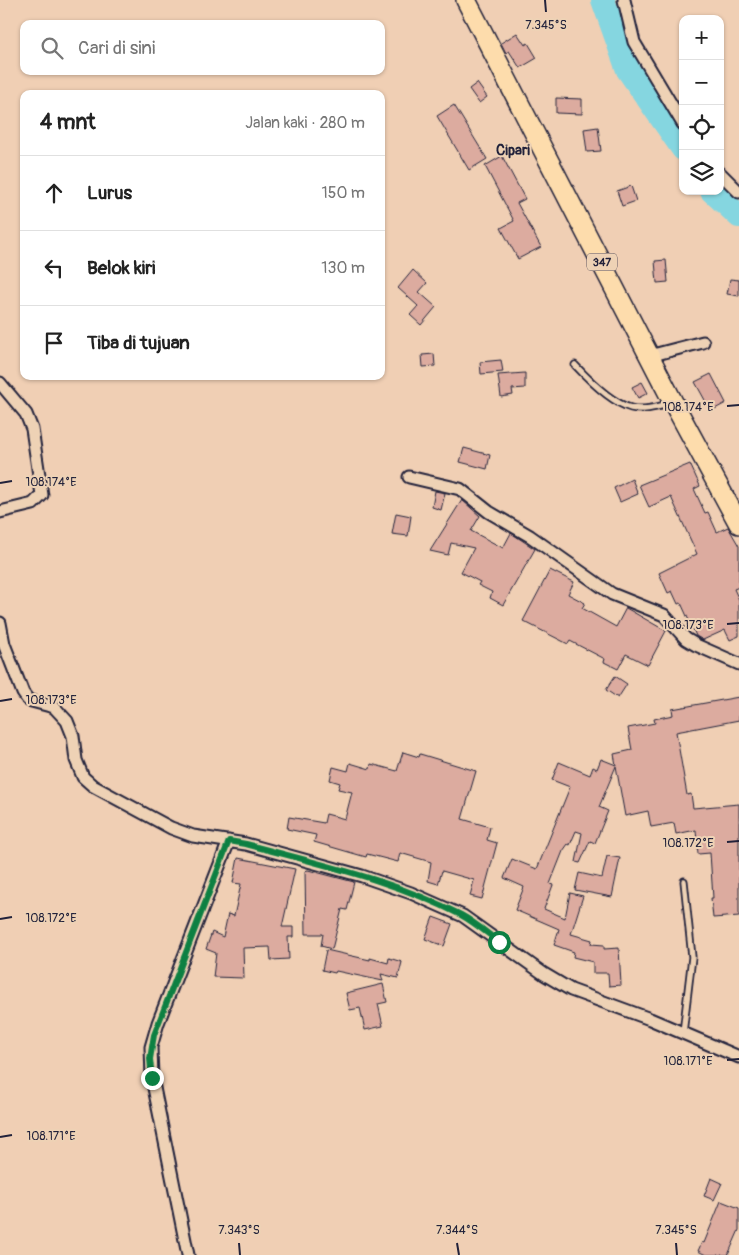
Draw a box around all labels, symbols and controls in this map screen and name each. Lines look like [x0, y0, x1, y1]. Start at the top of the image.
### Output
map controls [679, 15, 724, 195]
button: + [679, 15, 724, 60]
text: 7.345°S [525, 18, 567, 33]
search box [20, 20, 385, 75]
icon: search [38, 34, 66, 62]
text: Cari di sini [78, 36, 155, 60]
button: − [679, 60, 724, 105]
button: locate [679, 105, 724, 150]
text: 4 mnt [40, 109, 96, 136]
text: Jalan kaki · 280 m [245, 113, 365, 133]
district label: Cipari [496, 141, 530, 160]
button: layers [679, 150, 724, 195]
icon: ahead [40, 179, 68, 207]
text: Lurus [87, 181, 132, 205]
text: 150 m [321, 183, 365, 203]
road number: 347 [587, 253, 617, 270]
icon: left [40, 254, 68, 282]
text: Belok kiri [87, 256, 155, 280]
text: 130 m [321, 258, 365, 278]
icon: arrive [40, 329, 68, 357]
text: Tiba di tujuan [87, 331, 190, 355]
text: 108.174°E [662, 400, 714, 415]
text: 108.174°E [25, 475, 77, 490]
text: 108.173°E [663, 618, 713, 633]
text: 108.173°E [26, 693, 76, 708]
text: 108.172°E [663, 836, 713, 851]
text: 108.172°E [26, 911, 76, 926]
route start [488, 931, 511, 954]
text: 108.171°E [664, 1054, 712, 1069]
route end [141, 1067, 164, 1090]
text: 108.171°E [27, 1129, 75, 1144]
text: 7.343°S [218, 1223, 260, 1238]
text: 7.344°S [436, 1223, 478, 1238]
text: 7.345°S [655, 1223, 697, 1238]

